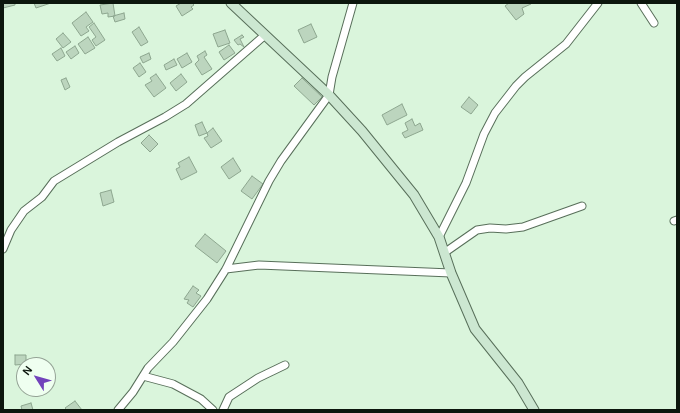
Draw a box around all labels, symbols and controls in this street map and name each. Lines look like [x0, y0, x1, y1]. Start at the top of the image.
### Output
north arrow [16, 357, 56, 397]
text: N [20, 364, 34, 377]

